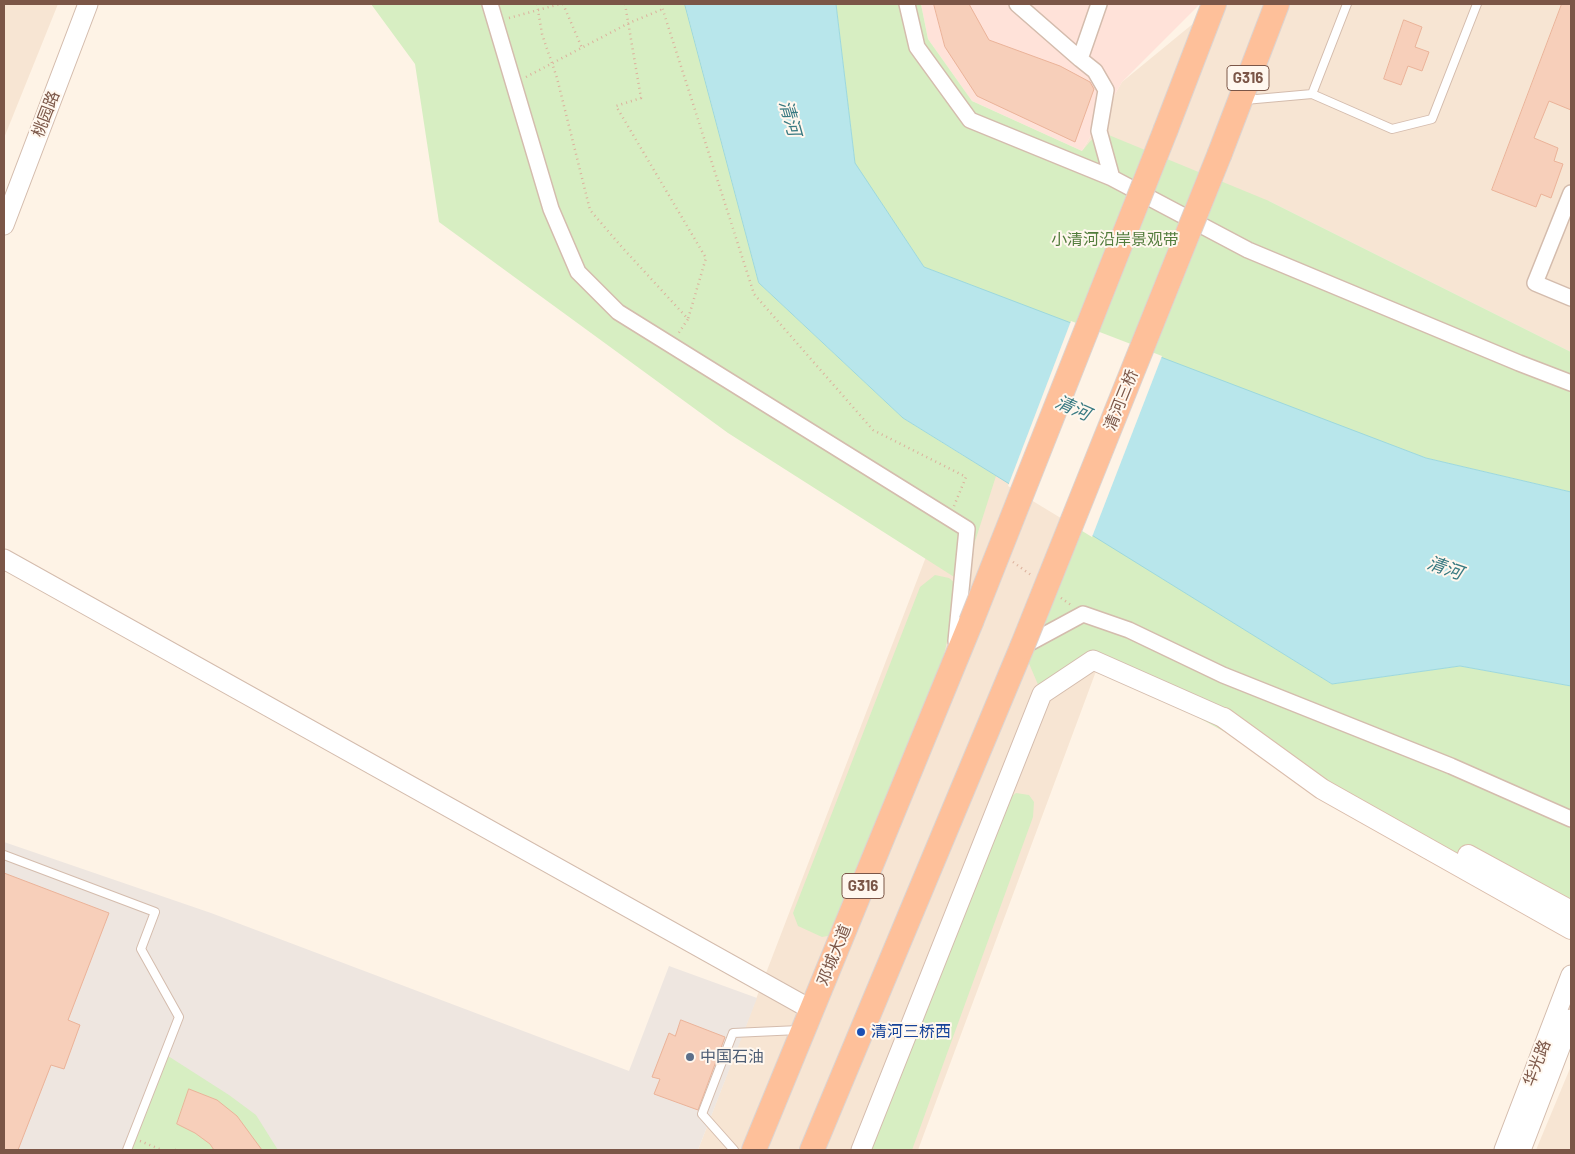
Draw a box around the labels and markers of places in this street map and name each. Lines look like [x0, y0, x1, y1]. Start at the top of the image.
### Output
place label: 清河三桥西 [871, 1022, 951, 1042]
marker: 清河三桥西 [855, 1026, 867, 1038]
place label: 中国石油 [700, 1047, 764, 1067]
marker: 中国石油 [684, 1051, 696, 1063]

